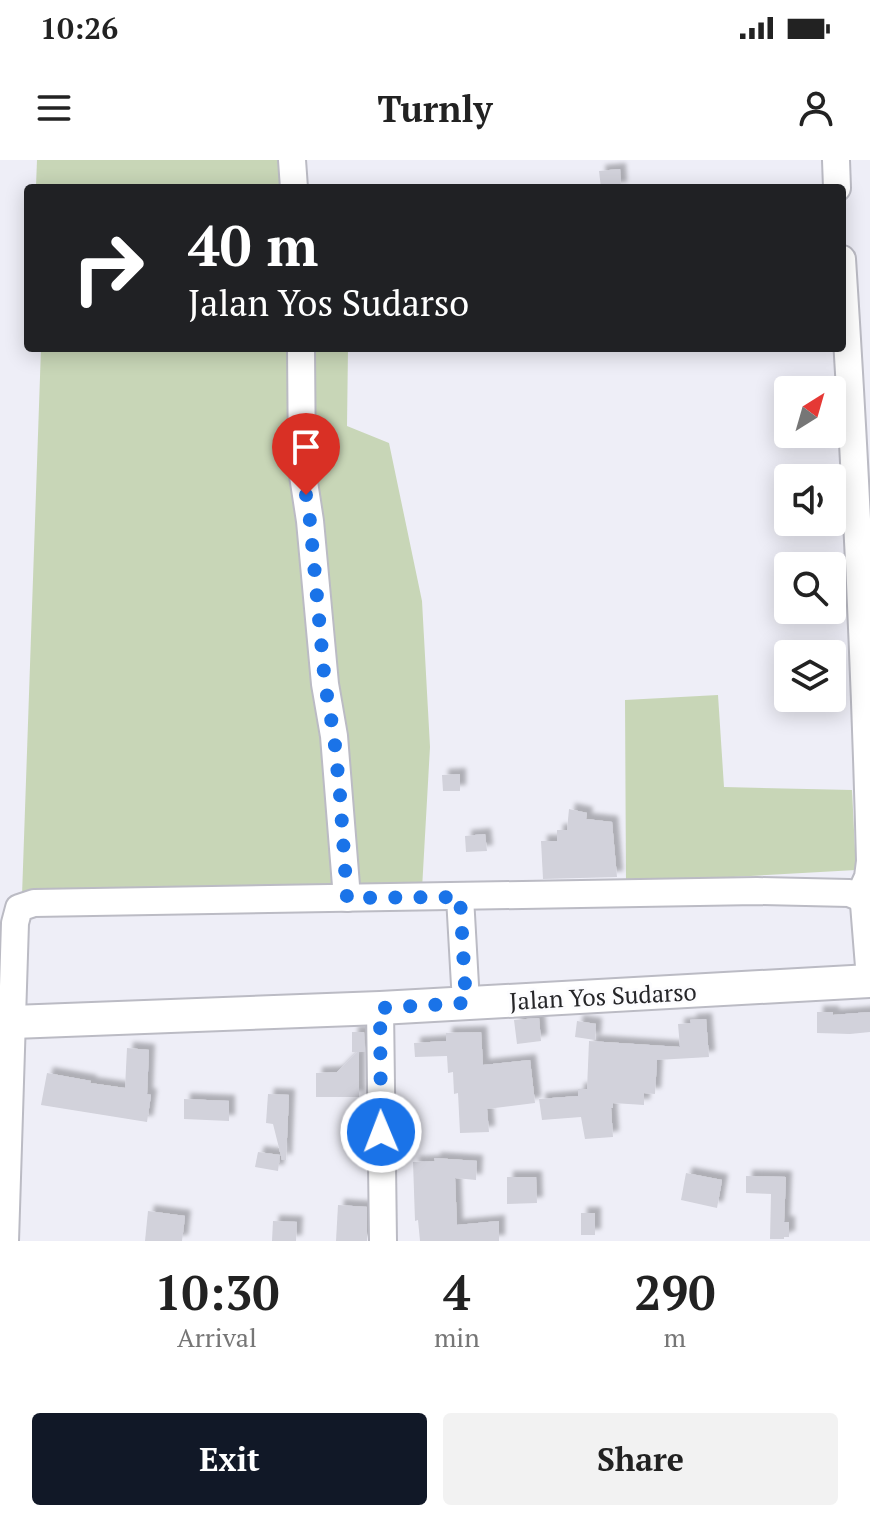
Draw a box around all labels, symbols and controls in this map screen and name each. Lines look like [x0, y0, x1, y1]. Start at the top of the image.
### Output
text: 10:26 [40, 8, 118, 48]
text: Turnly [378, 85, 492, 132]
icon: menu [32, 86, 76, 130]
icon: person [794, 86, 838, 130]
text: 40 m [188, 208, 318, 282]
icon: right [56, 216, 160, 320]
text: Jalan Yos Sudarso [188, 279, 469, 326]
north arrow [774, 376, 846, 448]
map controls [774, 376, 846, 712]
pin [272, 413, 340, 495]
icon: arrive [284, 425, 328, 469]
button: sound [774, 464, 846, 536]
button: search [774, 552, 846, 624]
button: layers [774, 640, 846, 712]
street label: Jalan Yos Sudarso [509, 975, 697, 1017]
position arrow [339, 1090, 423, 1174]
text: 10:30 [154, 1260, 279, 1324]
text: 4 [443, 1260, 470, 1324]
text: 290 [634, 1260, 716, 1324]
text: Arrival [177, 1320, 257, 1354]
text: min [434, 1320, 480, 1354]
text: m [664, 1320, 686, 1354]
button: Exit [32, 1413, 427, 1505]
button: Share [443, 1413, 838, 1505]

